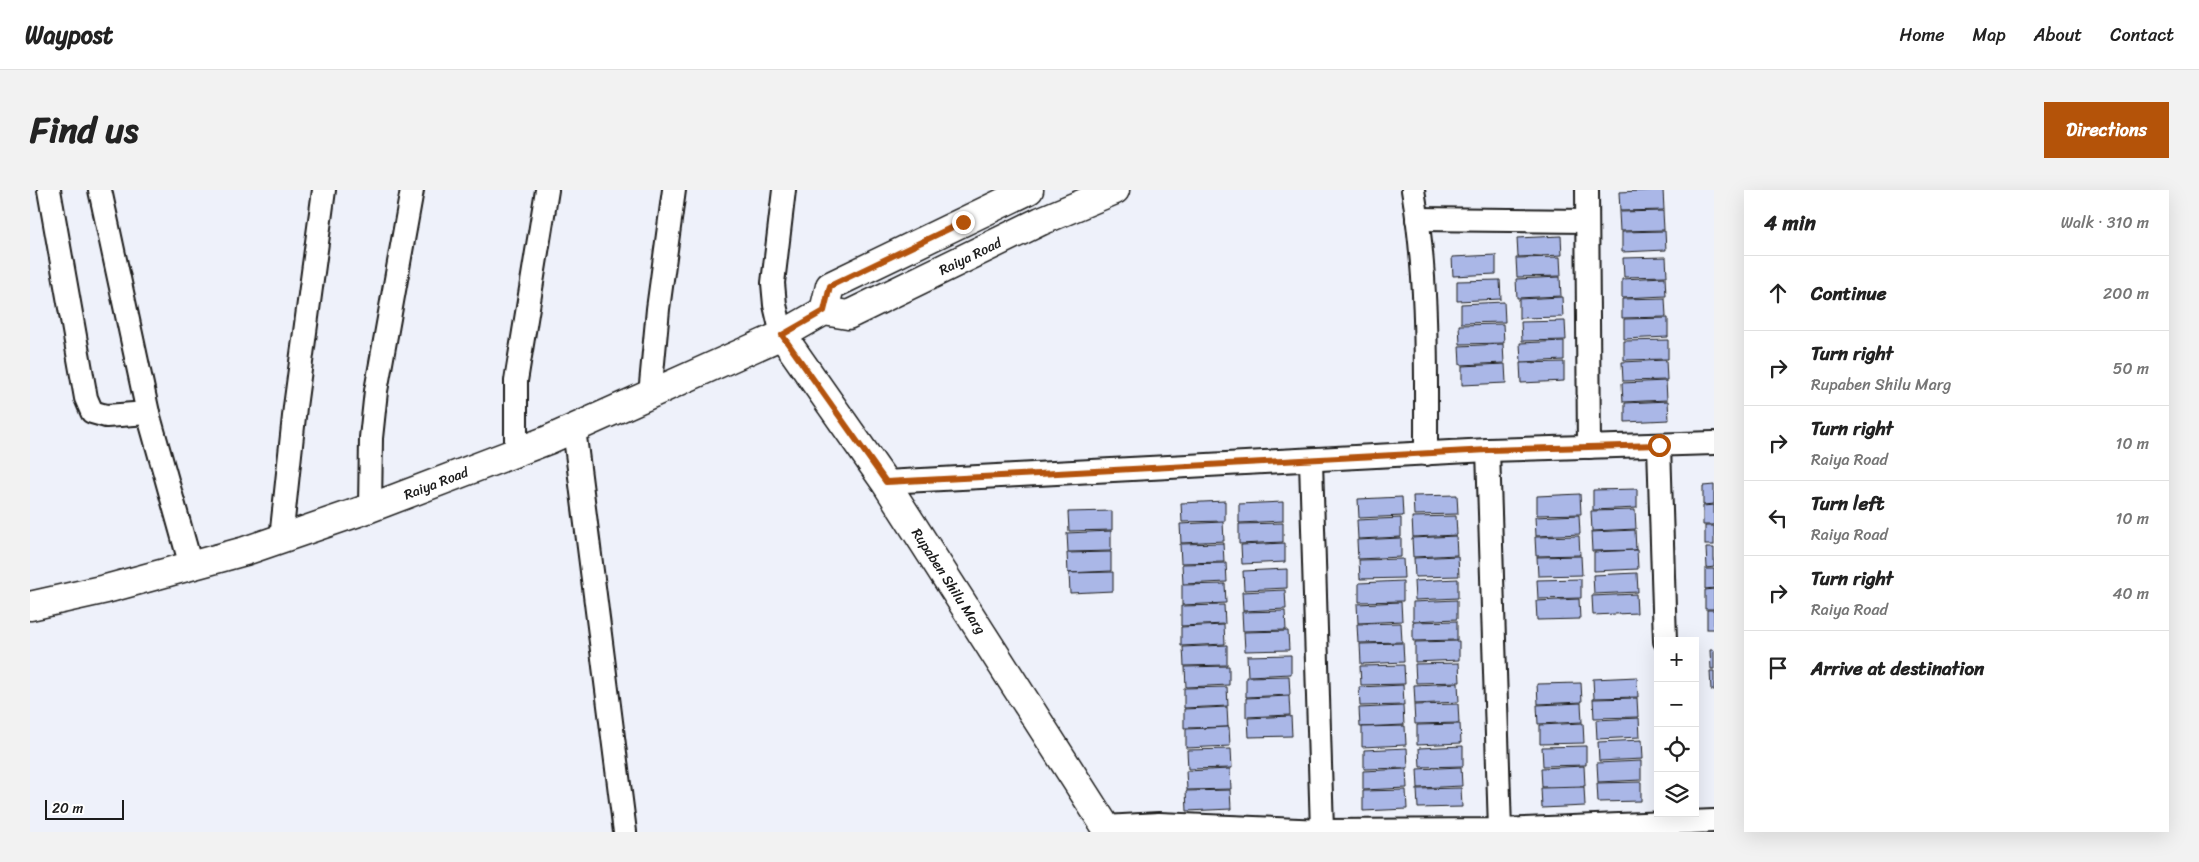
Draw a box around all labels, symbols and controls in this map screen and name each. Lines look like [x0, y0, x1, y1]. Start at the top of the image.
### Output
text: Waypost [25, 14, 113, 56]
text: Home [1900, 19, 1945, 51]
text: Map [1973, 19, 2006, 51]
text: About [2034, 19, 2082, 51]
text: Contact [2110, 19, 2174, 51]
text: Find us [30, 99, 138, 161]
button: Directions [2044, 102, 2169, 158]
text: 4 min [1764, 204, 1816, 242]
text: Walk · 310 m [2061, 208, 2149, 237]
route end [952, 211, 975, 234]
street label: Raiya Road [934, 230, 1007, 282]
text: Continue [1811, 277, 1887, 310]
icon: ahead [1764, 279, 1792, 307]
text: 200 m [2103, 279, 2149, 308]
text: Turn right [1811, 337, 1893, 370]
icon: right [1764, 354, 1792, 382]
text: 50 m [2113, 354, 2149, 383]
text: Rupaben Shilu Marg [1811, 370, 1951, 399]
text: Turn right [1811, 412, 1893, 445]
icon: right [1764, 429, 1792, 457]
text: 10 m [2116, 429, 2149, 458]
route start [1648, 434, 1671, 457]
text: Raiya Road [1811, 445, 1888, 474]
street label: Raiya Road [400, 459, 474, 507]
text: Turn left [1811, 487, 1884, 520]
icon: left [1764, 504, 1792, 532]
text: 10 m [2116, 504, 2149, 533]
text: Raiya Road [1811, 520, 1888, 549]
street label: Rupaben Shilu Marg [905, 523, 993, 640]
text: Turn right [1811, 562, 1893, 595]
icon: right [1764, 579, 1792, 607]
text: 40 m [2112, 579, 2149, 608]
text: Raiya Road [1811, 595, 1888, 624]
map controls [1654, 637, 1699, 817]
button: + [1654, 637, 1699, 682]
text: Arrive at destination [1811, 652, 1984, 685]
icon: arrive [1764, 654, 1792, 682]
button: − [1654, 682, 1699, 727]
button: locate [1654, 727, 1699, 772]
button: layers [1654, 772, 1699, 817]
text: 20 m [52, 796, 83, 821]
scale bar [45, 797, 124, 820]

